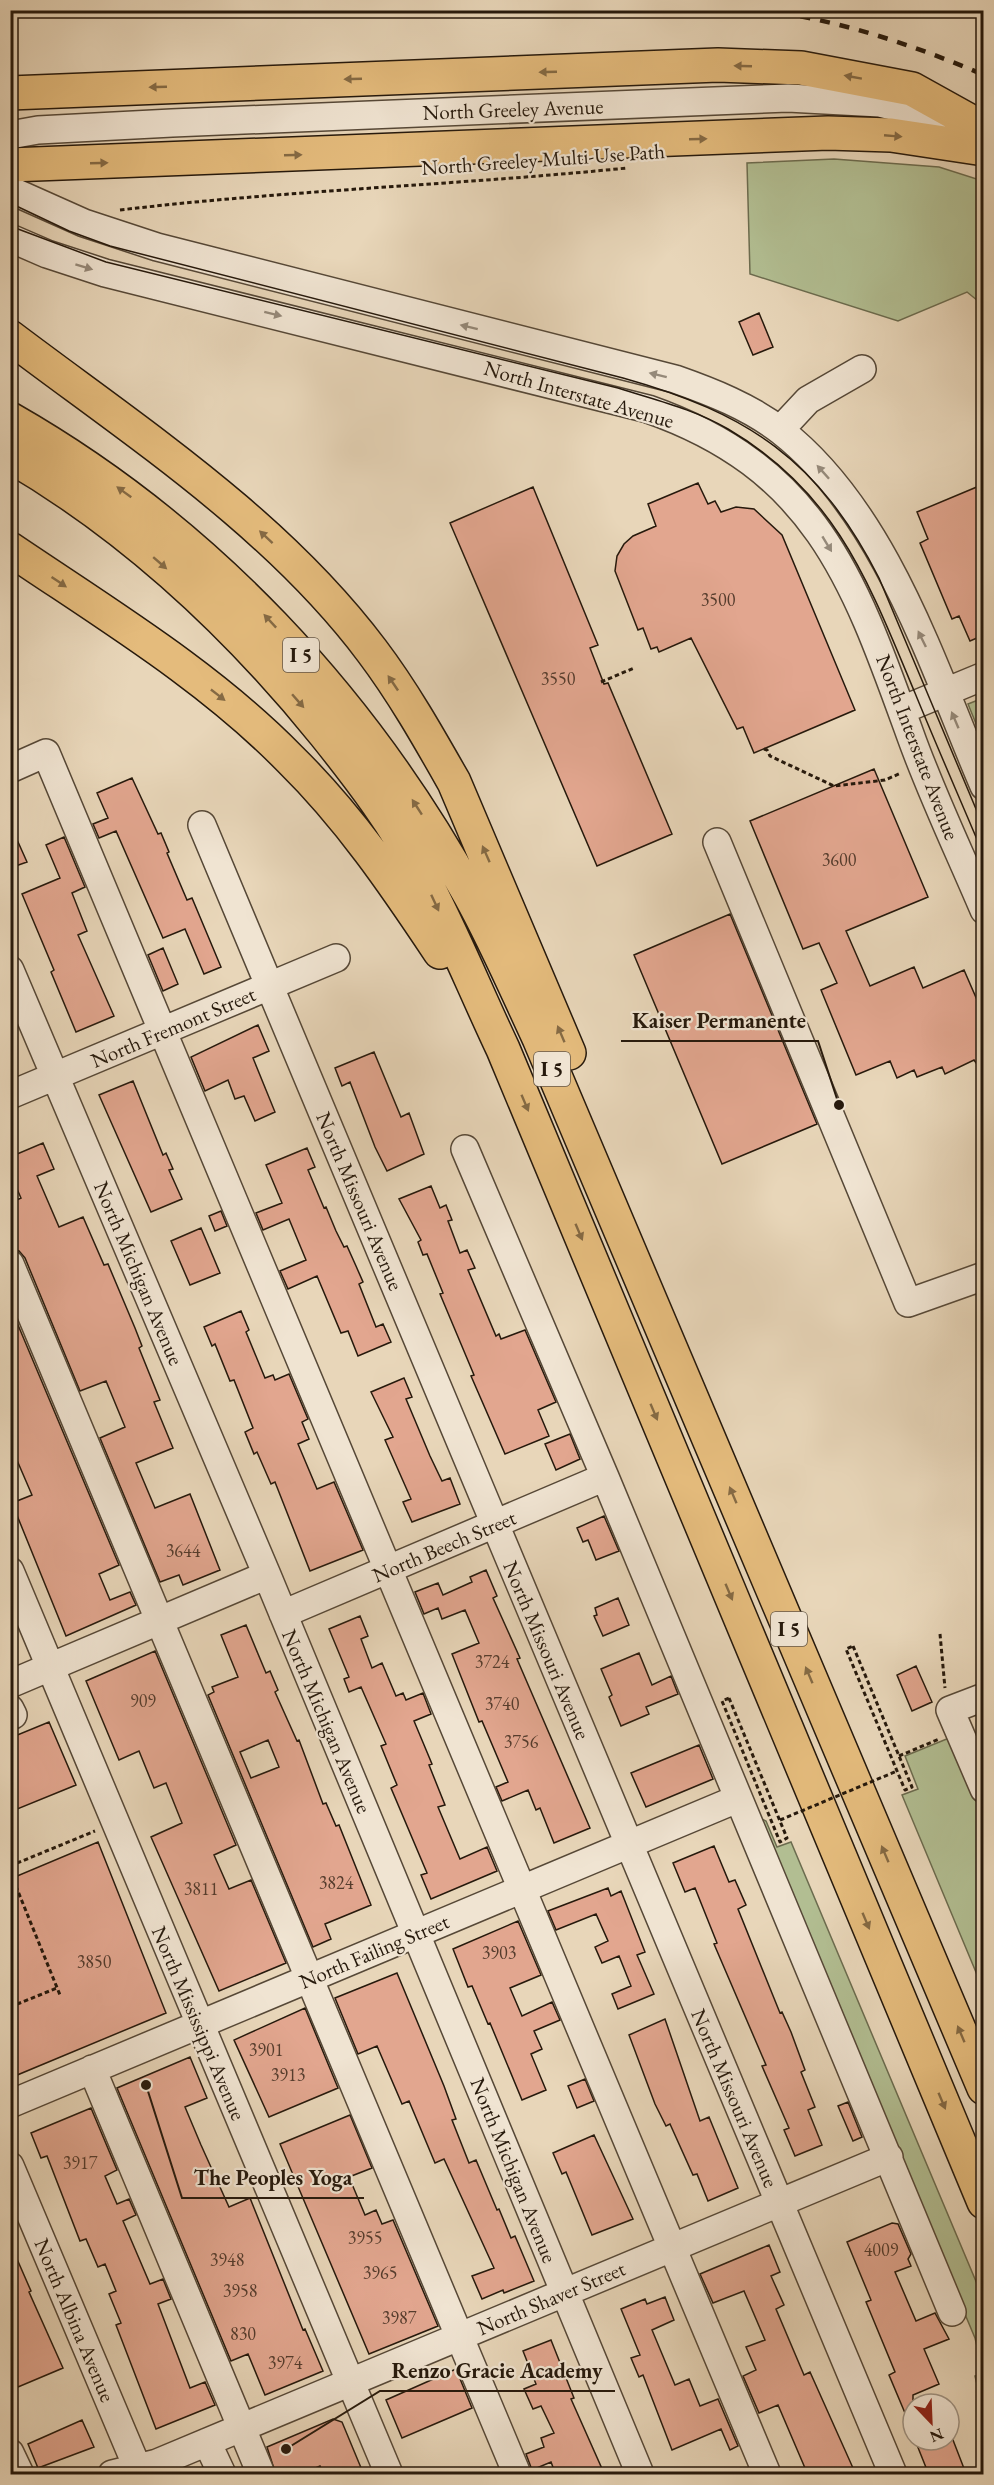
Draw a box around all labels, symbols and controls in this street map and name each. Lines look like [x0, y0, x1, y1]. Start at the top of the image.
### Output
one-way arrow [733, 61, 752, 71]
one-way arrow [539, 67, 558, 76]
one-way arrow [843, 72, 862, 81]
one-way arrow [344, 75, 363, 84]
one-way arrow [149, 82, 168, 91]
street label: North Greeley Avenue [422, 92, 604, 126]
one-way arrow [883, 131, 902, 141]
one-way arrow [689, 134, 708, 144]
street label: North Greeley Multi-Use Path [420, 137, 666, 181]
one-way arrow [284, 151, 303, 160]
one-way arrow [89, 159, 108, 168]
one-way arrow [75, 263, 93, 272]
one-way arrow [264, 309, 283, 319]
one-way arrow [460, 321, 478, 331]
street label: North Interstate Avenue [481, 354, 677, 434]
one-way arrow [648, 369, 667, 379]
one-way arrow [816, 464, 830, 479]
one-way arrow [117, 486, 133, 498]
one-way arrow [259, 530, 273, 544]
one-way arrow [822, 536, 832, 553]
one-way arrow [152, 557, 168, 570]
one-way arrow [51, 576, 67, 587]
house number: 3500 [701, 588, 736, 611]
one-way arrow [263, 614, 277, 629]
one-way arrow [917, 630, 927, 647]
road number: I 5 [283, 638, 319, 672]
street label: North Interstate Avenue [870, 650, 966, 844]
house number: 3550 [541, 667, 576, 690]
one-way arrow [387, 676, 399, 692]
one-way arrow [210, 689, 225, 701]
one-way arrow [291, 693, 304, 709]
one-way arrow [950, 711, 959, 729]
one-way arrow [412, 799, 423, 815]
one-way arrow [481, 845, 491, 863]
house number: 3600 [822, 848, 857, 871]
one-way arrow [430, 894, 439, 911]
street label: North Fremont Street [87, 980, 260, 1074]
callout: Kaiser Permanente [621, 1001, 818, 1041]
text: Kaiser Permanente [632, 1006, 806, 1035]
one-way arrow [556, 1025, 566, 1043]
road number: I 5 [534, 1052, 570, 1086]
one-way arrow [521, 1094, 530, 1112]
street label: North Missouri Avenue [310, 1108, 410, 1294]
street label: North Michigan Avenue [88, 1177, 190, 1369]
one-way arrow [574, 1224, 584, 1242]
one-way arrow [650, 1403, 659, 1421]
one-way arrow [728, 1486, 737, 1504]
street label: North Beech Street [368, 1503, 520, 1588]
house number: 3644 [166, 1539, 201, 1562]
street label: North Missouri Avenue [497, 1557, 597, 1743]
one-way arrow [725, 1583, 734, 1601]
road number: I 5 [771, 1612, 807, 1646]
street label: North Michigan Avenue [276, 1625, 378, 1817]
house number: 3724 [475, 1650, 510, 1673]
one-way arrow [804, 1665, 814, 1683]
house number: 909 [130, 1689, 156, 1712]
house number: 3740 [485, 1692, 520, 1715]
house number: 3756 [504, 1730, 539, 1753]
one-way arrow [880, 1845, 890, 1863]
house number: 3824 [319, 1871, 354, 1894]
house number: 3811 [184, 1877, 218, 1900]
street label: North Failing Street [295, 1907, 453, 1995]
one-way arrow [862, 1913, 871, 1930]
street label: North Mississippi Avenue [146, 1922, 252, 2124]
house number: 3903 [482, 1941, 516, 1964]
house number: 3850 [77, 1950, 112, 1973]
street label: North Missouri Avenue [685, 2005, 785, 2191]
one-way arrow [956, 2024, 966, 2042]
house number: 3901 [249, 2038, 283, 2061]
house number: 3913 [271, 2063, 305, 2086]
street label: North Michigan Avenue [465, 2073, 563, 2267]
one-way arrow [937, 2092, 947, 2110]
house number: 3917 [63, 2151, 98, 2174]
callout: The Peoples Yoga [182, 2158, 364, 2198]
text: The Peoples Yoga [194, 2163, 353, 2192]
house number: 3955 [348, 2226, 382, 2249]
street label: North Albina Avenue [28, 2234, 122, 2406]
house number: 4009 [864, 2238, 899, 2261]
house number: 3948 [210, 2248, 244, 2271]
street label: North Shaver Street [473, 2254, 630, 2341]
house number: 3965 [363, 2261, 397, 2284]
house number: 3958 [223, 2279, 257, 2302]
house number: 3987 [382, 2306, 417, 2329]
house number: 830 [230, 2322, 256, 2345]
house number: 3974 [268, 2351, 303, 2374]
callout: Renzo Gracie Academy [380, 2351, 615, 2391]
text: Renzo Gracie Academy [392, 2356, 603, 2385]
north arrow [901, 2392, 961, 2452]
text: N [927, 2423, 947, 2448]

